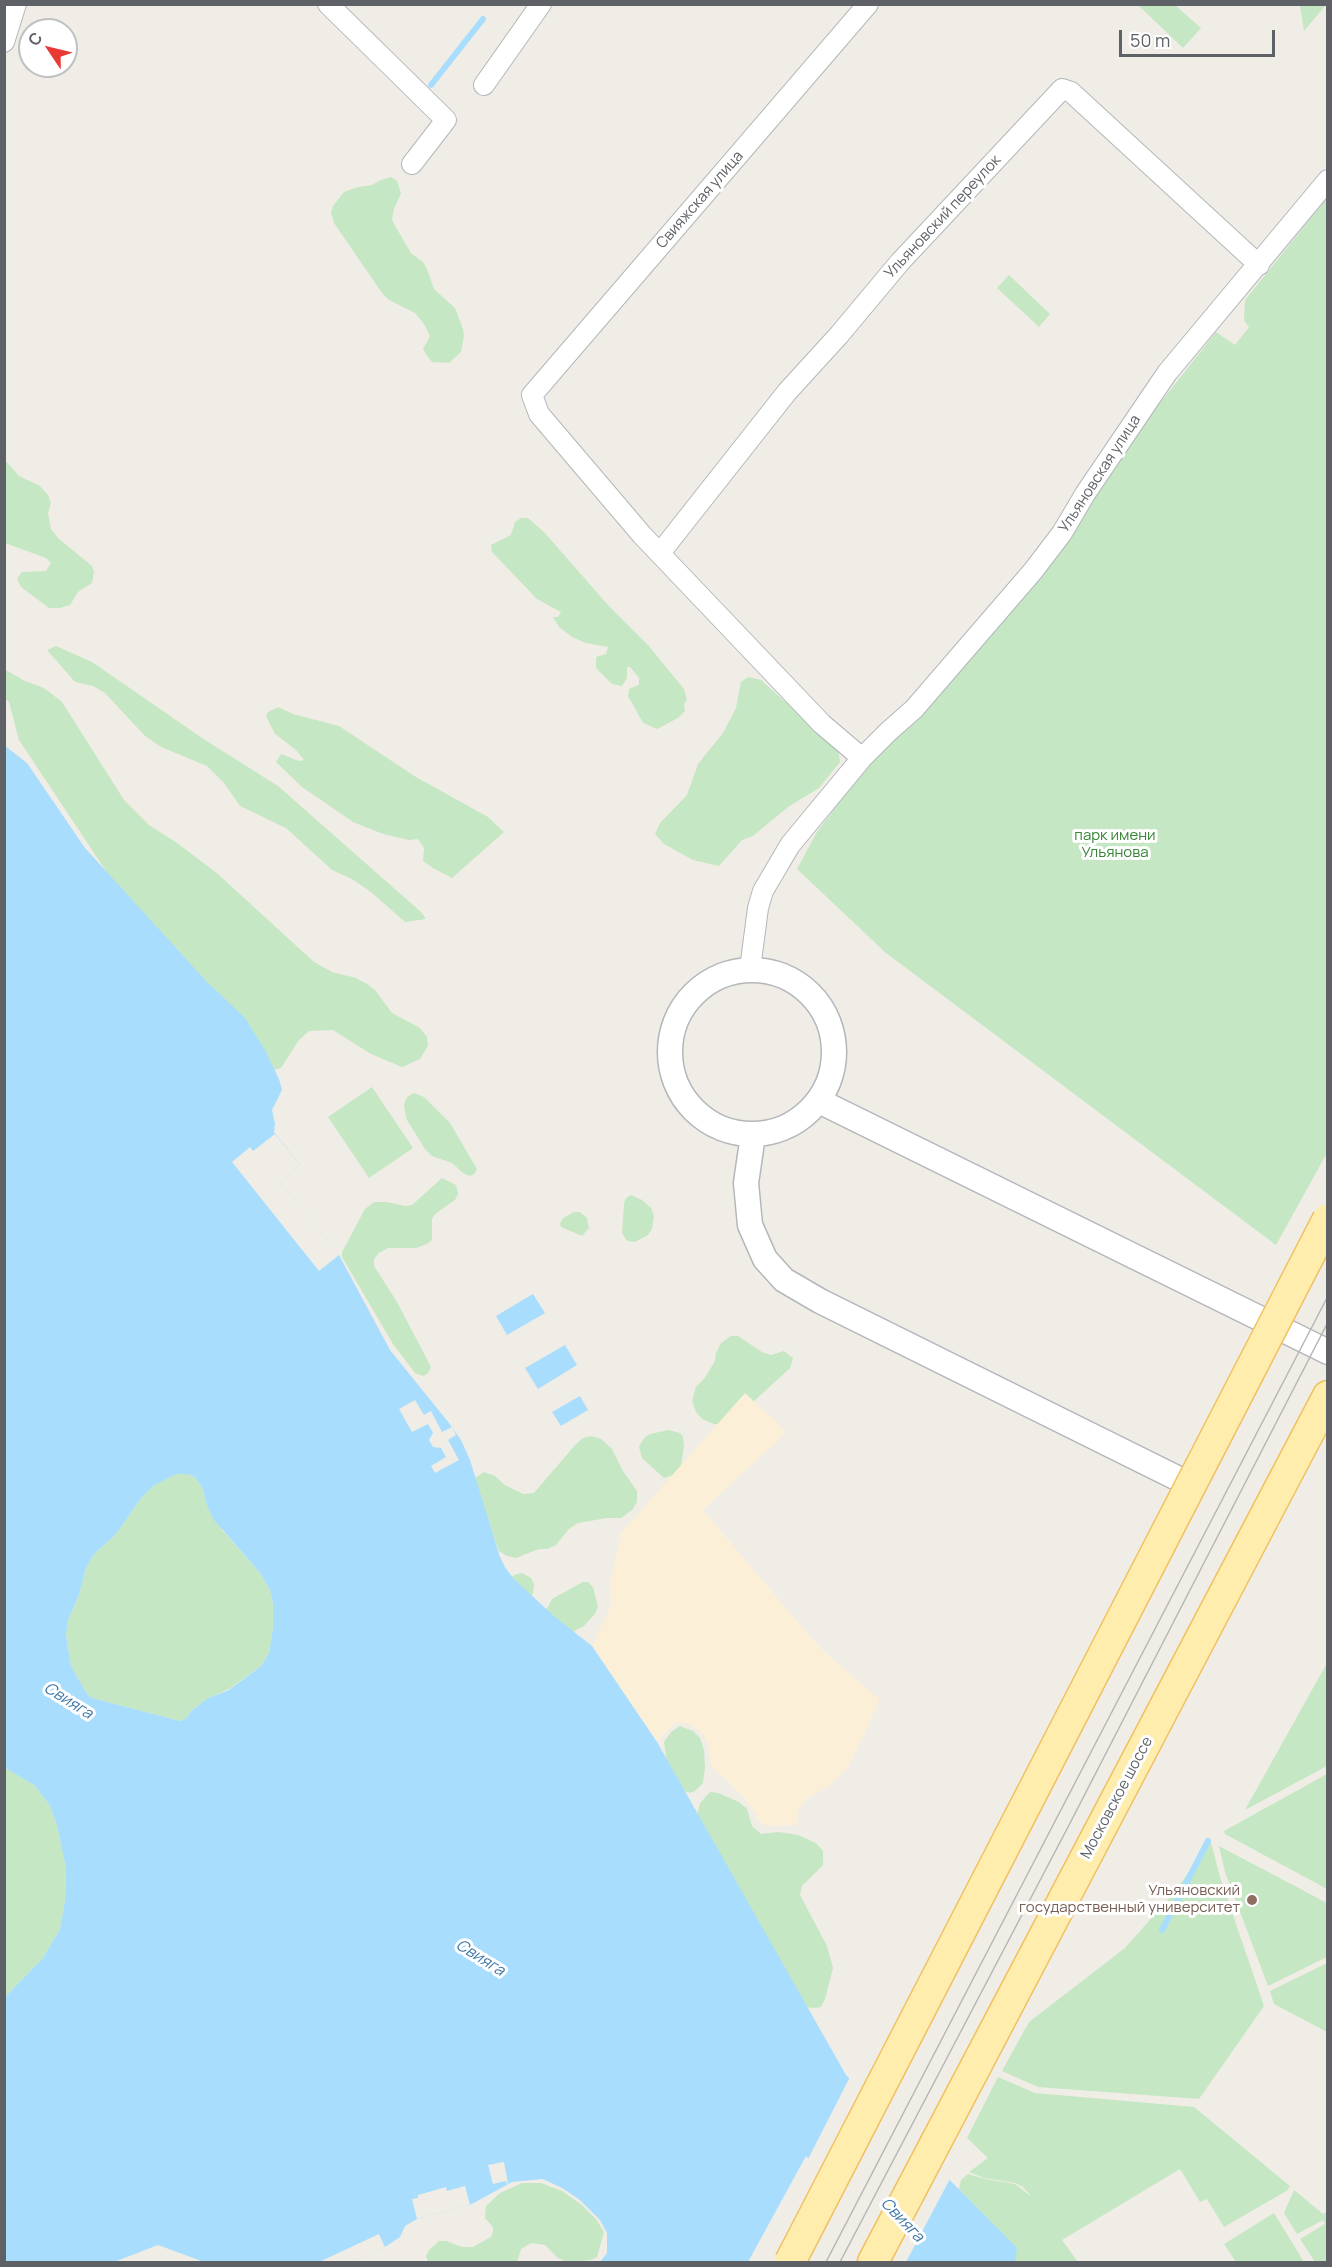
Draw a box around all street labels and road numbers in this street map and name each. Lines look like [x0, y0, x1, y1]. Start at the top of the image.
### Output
street label: Свияжская улица [653, 147, 747, 253]
street label: Ульяновский переулок [881, 152, 1005, 282]
street label: Ульяновская улица [1055, 412, 1145, 536]
street label: Московское шоссе [1077, 1734, 1157, 1862]

